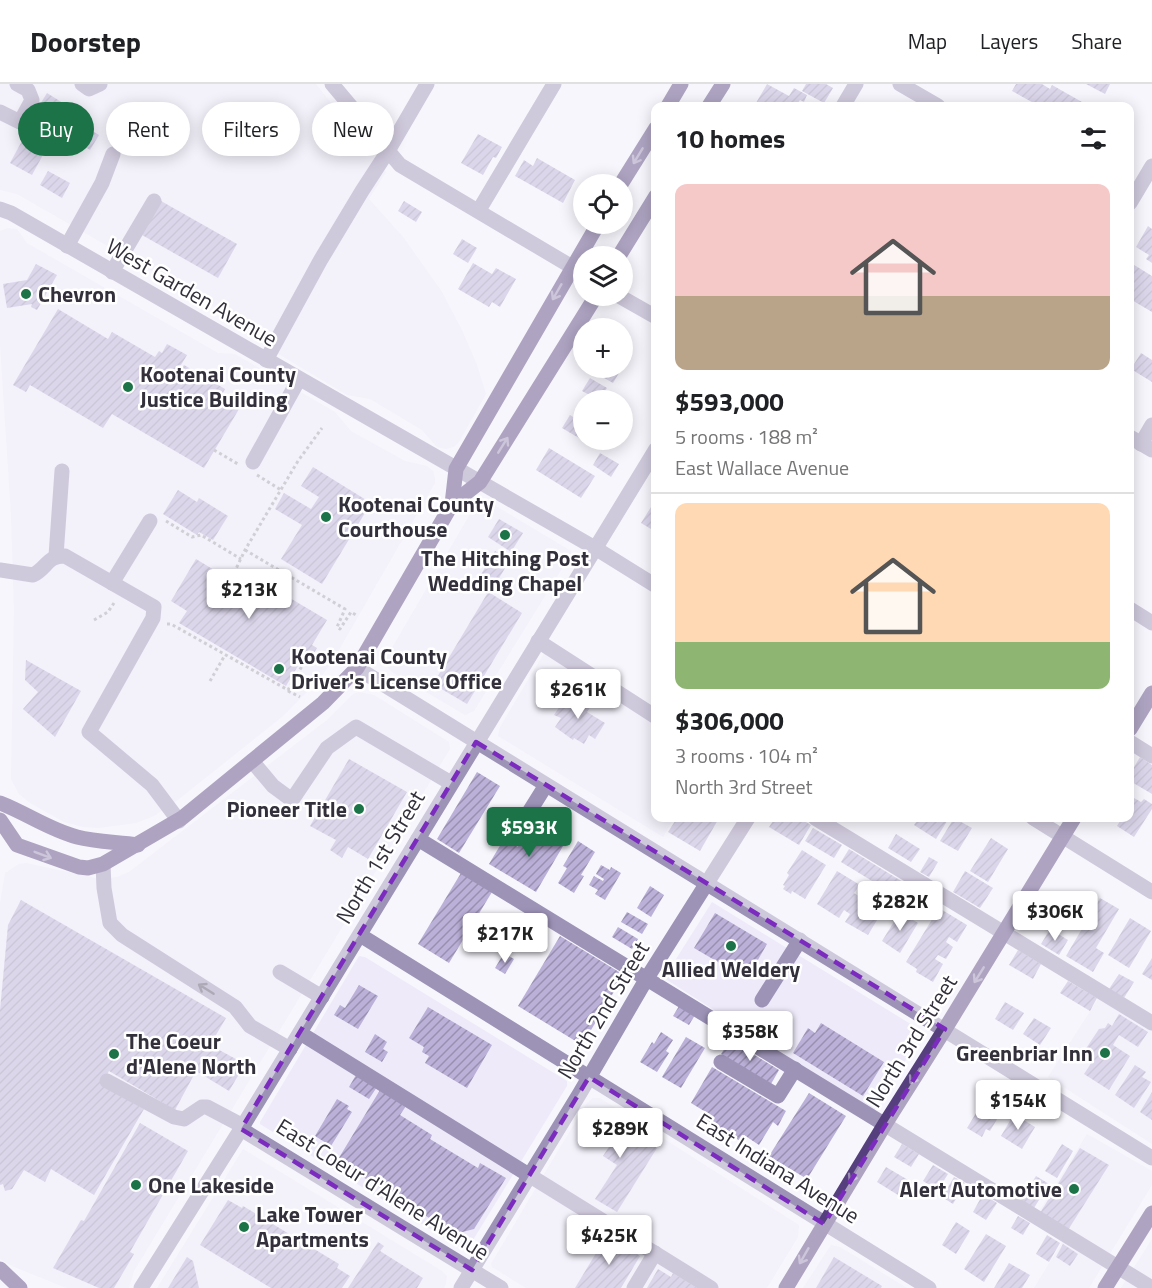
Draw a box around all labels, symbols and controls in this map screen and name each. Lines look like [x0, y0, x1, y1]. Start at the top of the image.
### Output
text: Doorstep [30, 20, 141, 63]
text: Map [908, 25, 947, 57]
text: Layers [980, 25, 1038, 57]
text: Share [1071, 25, 1122, 57]
chip: Buy [18, 102, 94, 156]
chip: Rent [106, 102, 190, 156]
chip: Filters [202, 102, 300, 156]
chip: New [312, 102, 394, 156]
text: 10 homes [675, 119, 785, 158]
icon: filters [1077, 122, 1110, 155]
one-way arrow [632, 147, 644, 164]
map controls [573, 174, 633, 450]
button: locate [573, 174, 633, 234]
icon: home [839, 223, 947, 331]
street label: West Garden Avenue [100, 229, 284, 355]
button: layers [573, 246, 633, 306]
place label: Chevron [38, 277, 116, 311]
one-way arrow [551, 283, 563, 300]
marker: Chevron [19, 287, 33, 301]
button: + [573, 318, 633, 378]
place label: Kootenai County Justice Building [140, 357, 296, 416]
marker: Kootenai County Justice Building [121, 380, 135, 394]
text: $593,000 [675, 382, 784, 421]
button: − [573, 390, 633, 450]
text: 5 rooms · 188 m² [675, 421, 818, 452]
one-way arrow [497, 437, 509, 454]
text: East Wallace Avenue [675, 452, 849, 483]
place label: Kootenai County Courthouse [338, 487, 494, 546]
marker: Kootenai County Courthouse [319, 510, 333, 524]
marker: The Hitching Post Wedding Chapel [498, 528, 512, 542]
place label: The Hitching Post Wedding Chapel [421, 541, 589, 600]
icon: home [839, 542, 947, 650]
pin: $213K [207, 569, 291, 620]
text: $213K [221, 573, 277, 604]
place label: Kootenai County Driver's License Office [291, 639, 502, 698]
marker: Kootenai County Driver's License Office [272, 662, 286, 676]
pin: $261K [536, 669, 620, 720]
text: $261K [550, 673, 606, 704]
text: $306,000 [675, 701, 784, 740]
text: 3 rooms · 104 m² [675, 740, 818, 771]
text: North 3rd Street [675, 771, 812, 802]
street label: North 1st Street [327, 784, 433, 930]
place label: Pioneer Title [227, 792, 347, 826]
marker: Pioneer Title [352, 802, 366, 816]
pin: $593K [487, 807, 571, 858]
text: $593K [501, 811, 557, 842]
one-way arrow [33, 851, 52, 862]
pin: $282K [858, 881, 942, 932]
text: $282K [872, 885, 928, 916]
pin: $306K [1013, 891, 1097, 942]
text: $306K [1027, 895, 1083, 926]
pin: $217K [463, 913, 547, 964]
text: $217K [477, 917, 533, 948]
street label: North 2nd Street [548, 934, 658, 1085]
marker: Allied Weldery [724, 939, 738, 953]
place label: Allied Weldery [662, 952, 800, 986]
one-way arrow [972, 966, 984, 983]
street label: North 3rd Street [857, 968, 966, 1114]
one-way arrow [198, 982, 215, 994]
pin: $358K [708, 1011, 792, 1062]
text: $358K [722, 1015, 778, 1046]
place label: The Coeur d'Alene North [126, 1024, 256, 1083]
place label: Greenbriar Inn [956, 1036, 1093, 1070]
marker: Greenbriar Inn [1098, 1046, 1112, 1060]
marker: The Coeur d'Alene North [107, 1047, 121, 1061]
one-way arrow [909, 1068, 921, 1084]
pin: $154K [976, 1080, 1060, 1131]
text: $154K [990, 1084, 1046, 1115]
street label: East Indiana Avenue [690, 1104, 866, 1232]
pin: $289K [578, 1108, 662, 1159]
street label: East Coeur d'Alene Avenue [270, 1109, 496, 1269]
text: $289K [592, 1112, 648, 1143]
one-way arrow [848, 1165, 860, 1182]
place label: One Lakeside [148, 1168, 274, 1202]
place label: Alert Automotive [900, 1172, 1062, 1206]
marker: One Lakeside [129, 1178, 143, 1192]
marker: Alert Automotive [1067, 1182, 1081, 1196]
place label: Lake Tower Apartments [256, 1197, 369, 1256]
pin: $425K [567, 1215, 651, 1266]
text: $425K [581, 1219, 637, 1250]
marker: Lake Tower Apartments [237, 1220, 251, 1234]
one-way arrow [798, 1247, 810, 1264]

